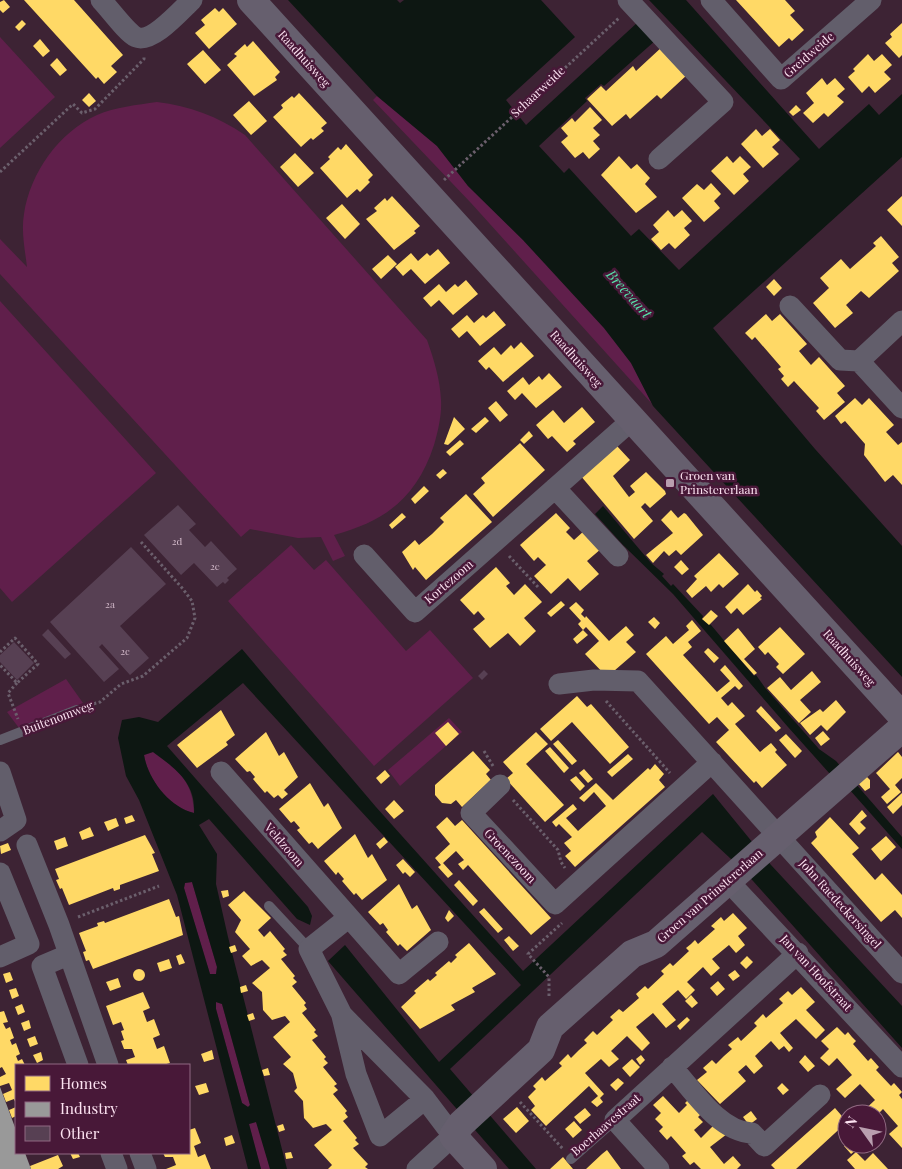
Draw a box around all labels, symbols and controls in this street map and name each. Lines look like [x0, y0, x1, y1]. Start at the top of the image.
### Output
street label: Raadhuisweg [275, 27, 335, 91]
street label: Greidweide [780, 28, 837, 81]
street label: Schaarweide [507, 62, 568, 120]
water label: Breevaart [602, 265, 657, 323]
street label: Raadhuisweg [547, 327, 607, 391]
place label: Groen van Prinstererlaan [680, 467, 758, 497]
marker: Groen van Prinstererlaan [664, 477, 676, 489]
house number: 2d [172, 534, 182, 548]
street label: Kortezoom [421, 555, 476, 607]
house number: 2e [210, 559, 220, 573]
house number: 2a [105, 597, 115, 611]
street label: Raadhuisweg [820, 626, 880, 690]
house number: 2c [120, 644, 130, 658]
street label: Buitenomweg [20, 696, 96, 738]
street label: Veldzoom [261, 818, 308, 870]
street label: Groenezoom [481, 825, 540, 886]
street label: Groen van Prinstererlaan [653, 845, 766, 946]
street label: John Raedeckersingel [796, 854, 886, 952]
street label: Jan van Hoofstraat [777, 930, 857, 1014]
legend [15, 1064, 190, 1154]
text: Homes [60, 1073, 107, 1093]
street label: Boerhaavestraat [567, 1089, 644, 1159]
text: Industry [60, 1098, 118, 1118]
north arrow [837, 1104, 887, 1154]
text: N [840, 1112, 861, 1131]
text: Other [60, 1123, 100, 1143]

